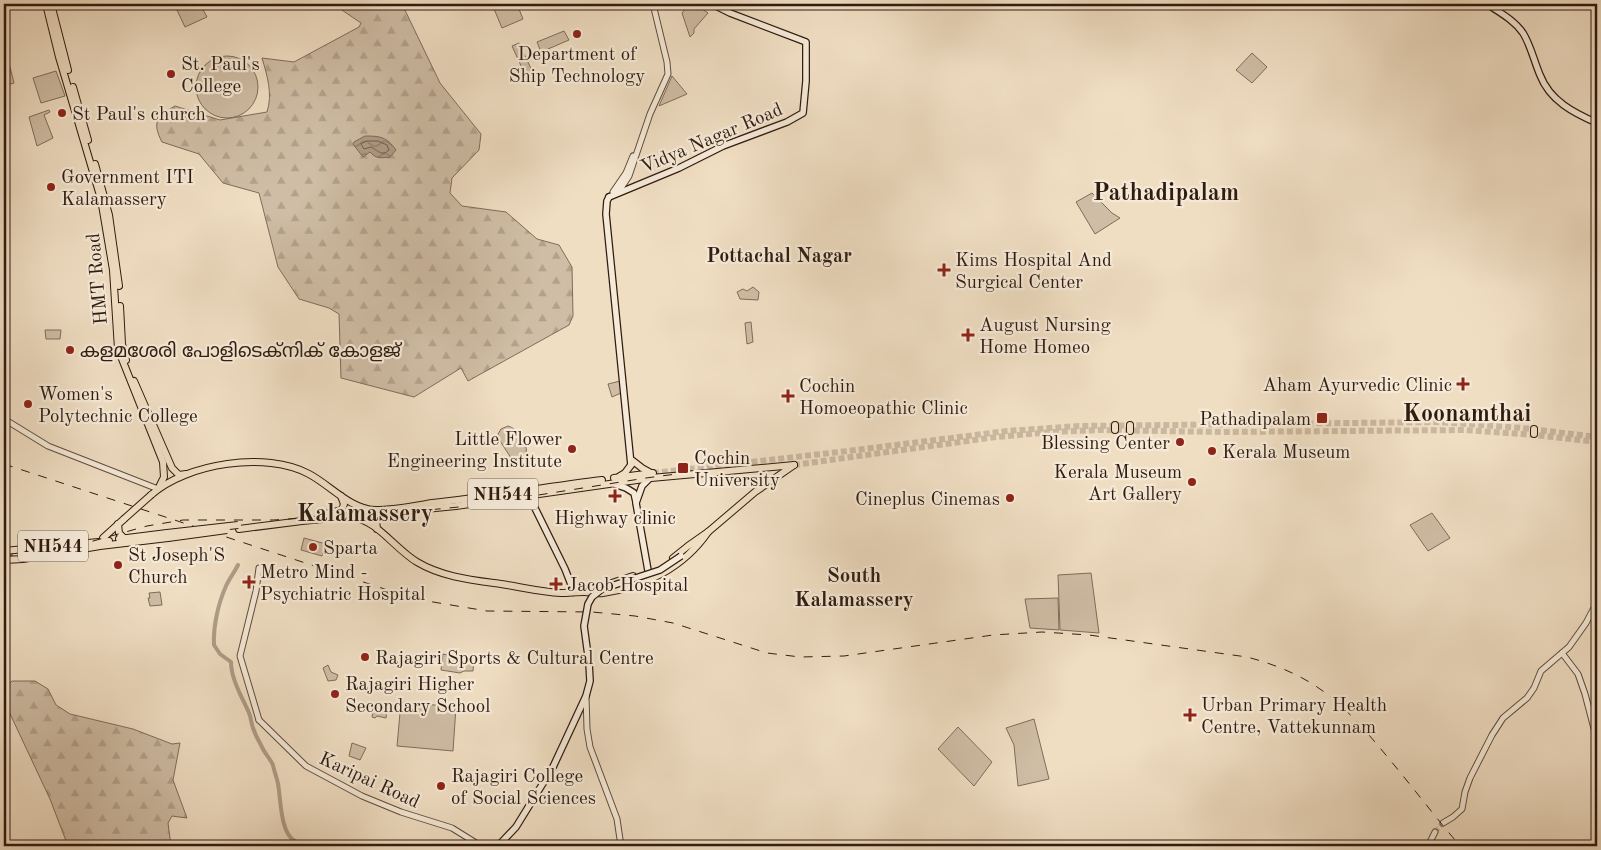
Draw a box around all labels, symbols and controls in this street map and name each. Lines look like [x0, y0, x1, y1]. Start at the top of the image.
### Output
marker: Department of Ship Technology [571, 28, 583, 40]
place label: Department of Ship Technology [509, 46, 645, 87]
place label: St. Paul's College [181, 56, 260, 97]
marker: St. Paul's College [165, 68, 177, 80]
street label: Vidya Nagar Road [638, 101, 786, 178]
place label: St Paul's church [72, 106, 206, 125]
marker: St Paul's church [56, 107, 68, 119]
place label: Government ITI Kalamassery [61, 169, 194, 210]
marker: Government ITI Kalamassery [45, 181, 57, 193]
district label: Pathadipalam [1093, 182, 1239, 206]
street label: HMT Road [85, 232, 112, 325]
district label: Pottachal Nagar [706, 247, 852, 267]
place label: Kims Hospital And Surgical Center [955, 252, 1112, 293]
marker: Kims Hospital And Surgical Center [937, 263, 951, 277]
place label: August Nursing Home Homeo [979, 317, 1111, 358]
marker: August Nursing Home Homeo [961, 328, 975, 342]
place label: കളമശേരി പോളിടെക്നിക് കോളജ് [80, 340, 403, 362]
marker: കളമശേരി പോളിടെക്നിക് കോളജ് [64, 344, 76, 356]
place label: Aham Ayurvedic Clinic [1262, 377, 1452, 396]
marker: Aham Ayurvedic Clinic [1456, 377, 1470, 391]
place label: Cochin Homoeopathic Clinic [799, 378, 968, 419]
place label: Women's Polytechnic College [38, 386, 198, 427]
marker: Cochin Homoeopathic Clinic [781, 389, 795, 403]
marker: Women's Polytechnic College [22, 398, 34, 410]
district label: Koonamthai [1403, 403, 1531, 427]
place label: Pathadipalam [1199, 411, 1311, 430]
marker: Pathadipalam [1315, 411, 1329, 425]
place label: Little Flower Engineering Institute [387, 431, 562, 472]
place label: Blessing Center [1041, 435, 1170, 454]
marker: Blessing Center [1174, 436, 1186, 448]
marker: Little Flower Engineering Institute [566, 443, 578, 455]
place label: Kerala Museum [1222, 444, 1350, 463]
marker: Kerala Museum [1206, 445, 1218, 457]
place label: Cochin University [694, 450, 780, 491]
marker: Cochin University [676, 461, 690, 475]
place label: Kerala Museum Art Gallery [1054, 464, 1182, 505]
marker: Kerala Museum Art Gallery [1186, 476, 1198, 488]
road number: NH544 [468, 478, 538, 509]
marker: Highway clinic [608, 489, 622, 503]
place label: Cineplus Cinemas [855, 491, 1000, 510]
marker: Cineplus Cinemas [1004, 492, 1016, 504]
district label: Kalamassery [297, 503, 433, 527]
place label: Highway clinic [554, 510, 676, 529]
road number: NH544 [18, 530, 88, 562]
place label: Sparta [323, 540, 378, 559]
marker: Sparta [307, 541, 319, 553]
place label: St Joseph'S Church [128, 547, 225, 588]
marker: St Joseph'S Church [112, 559, 124, 571]
place label: Metro Mind - Psychiatric Hospital [260, 564, 425, 605]
district label: South Kalamassery [794, 566, 914, 611]
marker: Metro Mind - Psychiatric Hospital [242, 575, 256, 589]
marker: Jacob Hospital [549, 577, 563, 591]
place label: Jacob Hospital [567, 577, 688, 596]
place label: Rajagiri Sports & Cultural Centre [375, 650, 654, 669]
marker: Rajagiri Sports & Cultural Centre [359, 651, 371, 663]
place label: Rajagiri Higher Secondary School [345, 676, 490, 717]
marker: Rajagiri Higher Secondary School [329, 688, 341, 700]
place label: Urban Primary Health Centre, Vattekunnam [1201, 697, 1387, 738]
marker: Urban Primary Health Centre, Vattekunnam [1183, 708, 1197, 722]
street label: Karipai Road [316, 750, 422, 813]
place label: Rajagiri College of Social Sciences [451, 768, 596, 809]
marker: Rajagiri College of Social Sciences [435, 780, 447, 792]

